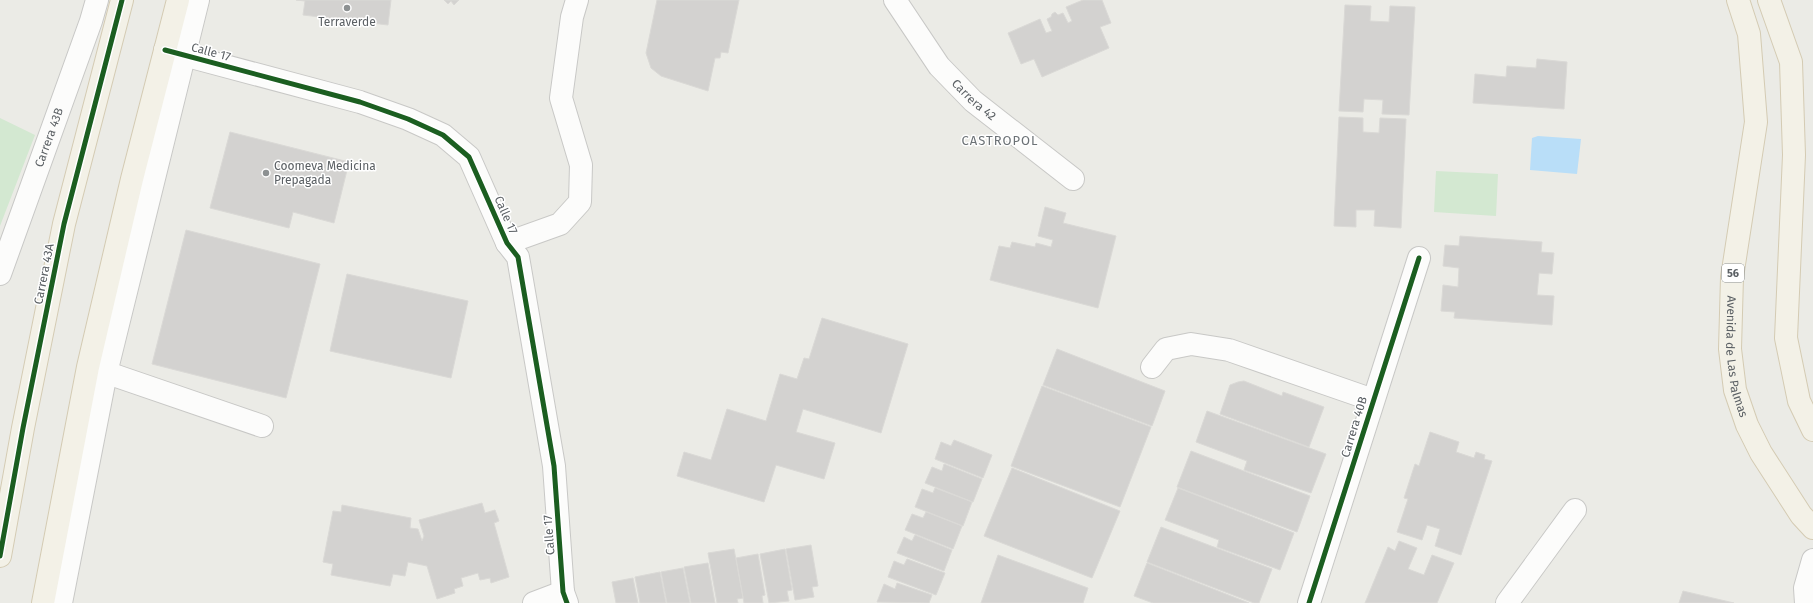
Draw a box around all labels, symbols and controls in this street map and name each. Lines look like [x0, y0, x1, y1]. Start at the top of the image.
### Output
marker: Terraverde [342, 3, 352, 13]
place label: Terraverde [318, 15, 376, 29]
street label: Calle 17 [190, 40, 232, 64]
street label: Carrera 42 [949, 76, 999, 123]
street label: Carrera 43B [32, 106, 66, 169]
district label: CASTROPOL [961, 133, 1039, 148]
place label: Coomeva Medicina Prepagada [274, 159, 376, 187]
marker: Coomeva Medicina Prepagada [261, 168, 271, 178]
street label: Calle 17 [491, 194, 521, 236]
street label: Carrera 43A [31, 242, 57, 306]
road number: 56 [1722, 264, 1744, 282]
street label: Avenida de Las Palmas [1723, 295, 1751, 420]
street label: Carrera 40B [1338, 395, 1370, 459]
street label: Calle 17 [541, 514, 557, 556]

